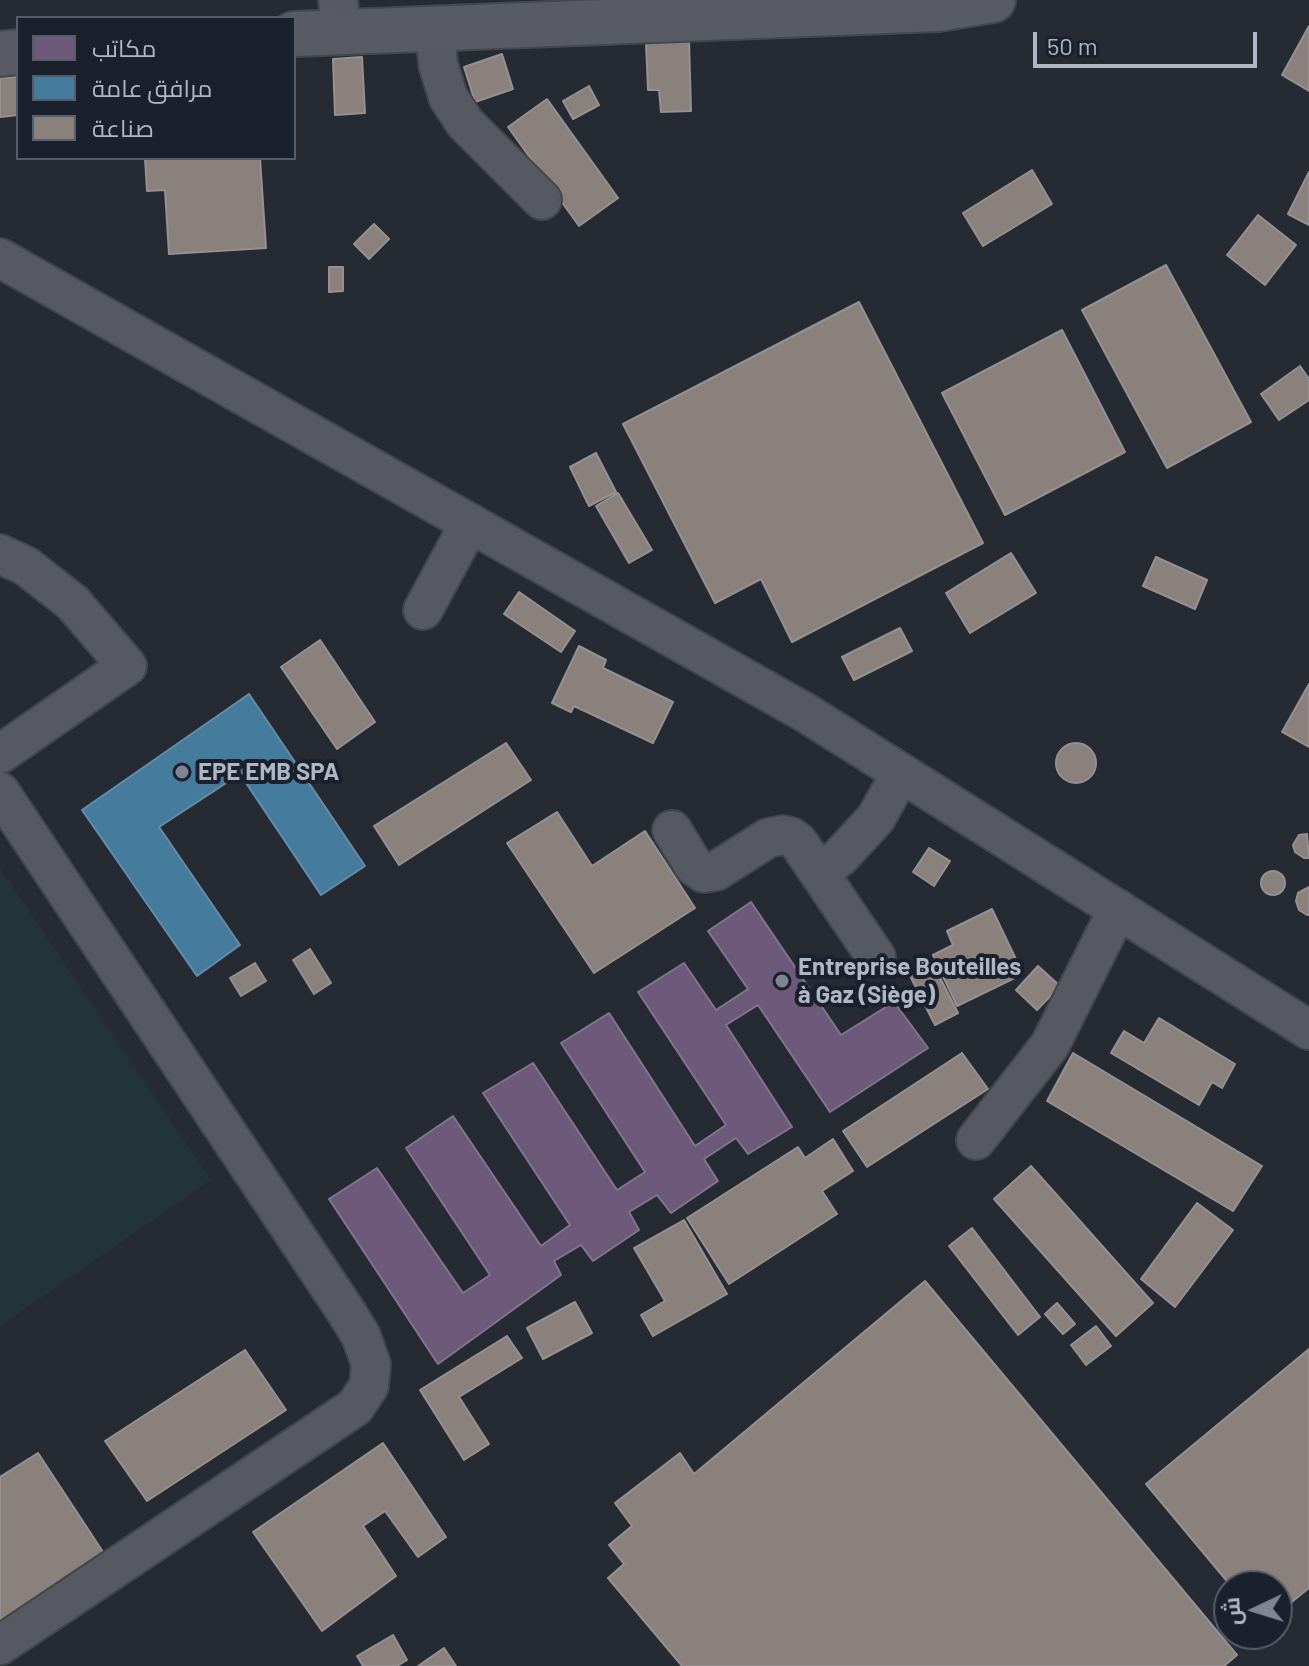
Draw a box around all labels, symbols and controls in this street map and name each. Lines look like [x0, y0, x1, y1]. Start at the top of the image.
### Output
legend [16, 16, 296, 160]
scale bar [1037, 16, 1261, 66]
text: 50 m [1047, 31, 1098, 60]
text: مكاتب [92, 33, 156, 62]
text: مرافق عامة [92, 73, 212, 102]
text: صناعة [92, 113, 154, 142]
place label: EPE EMB SPA [198, 758, 339, 786]
marker: EPE EMB SPA [173, 763, 191, 781]
place label: Entreprise Bouteilles à Gaz (Siège) [798, 953, 1021, 1009]
marker: Entreprise Bouteilles à Gaz (Siège) [773, 972, 791, 990]
north arrow [1213, 1570, 1293, 1650]
text: ش [1217, 1597, 1245, 1627]

